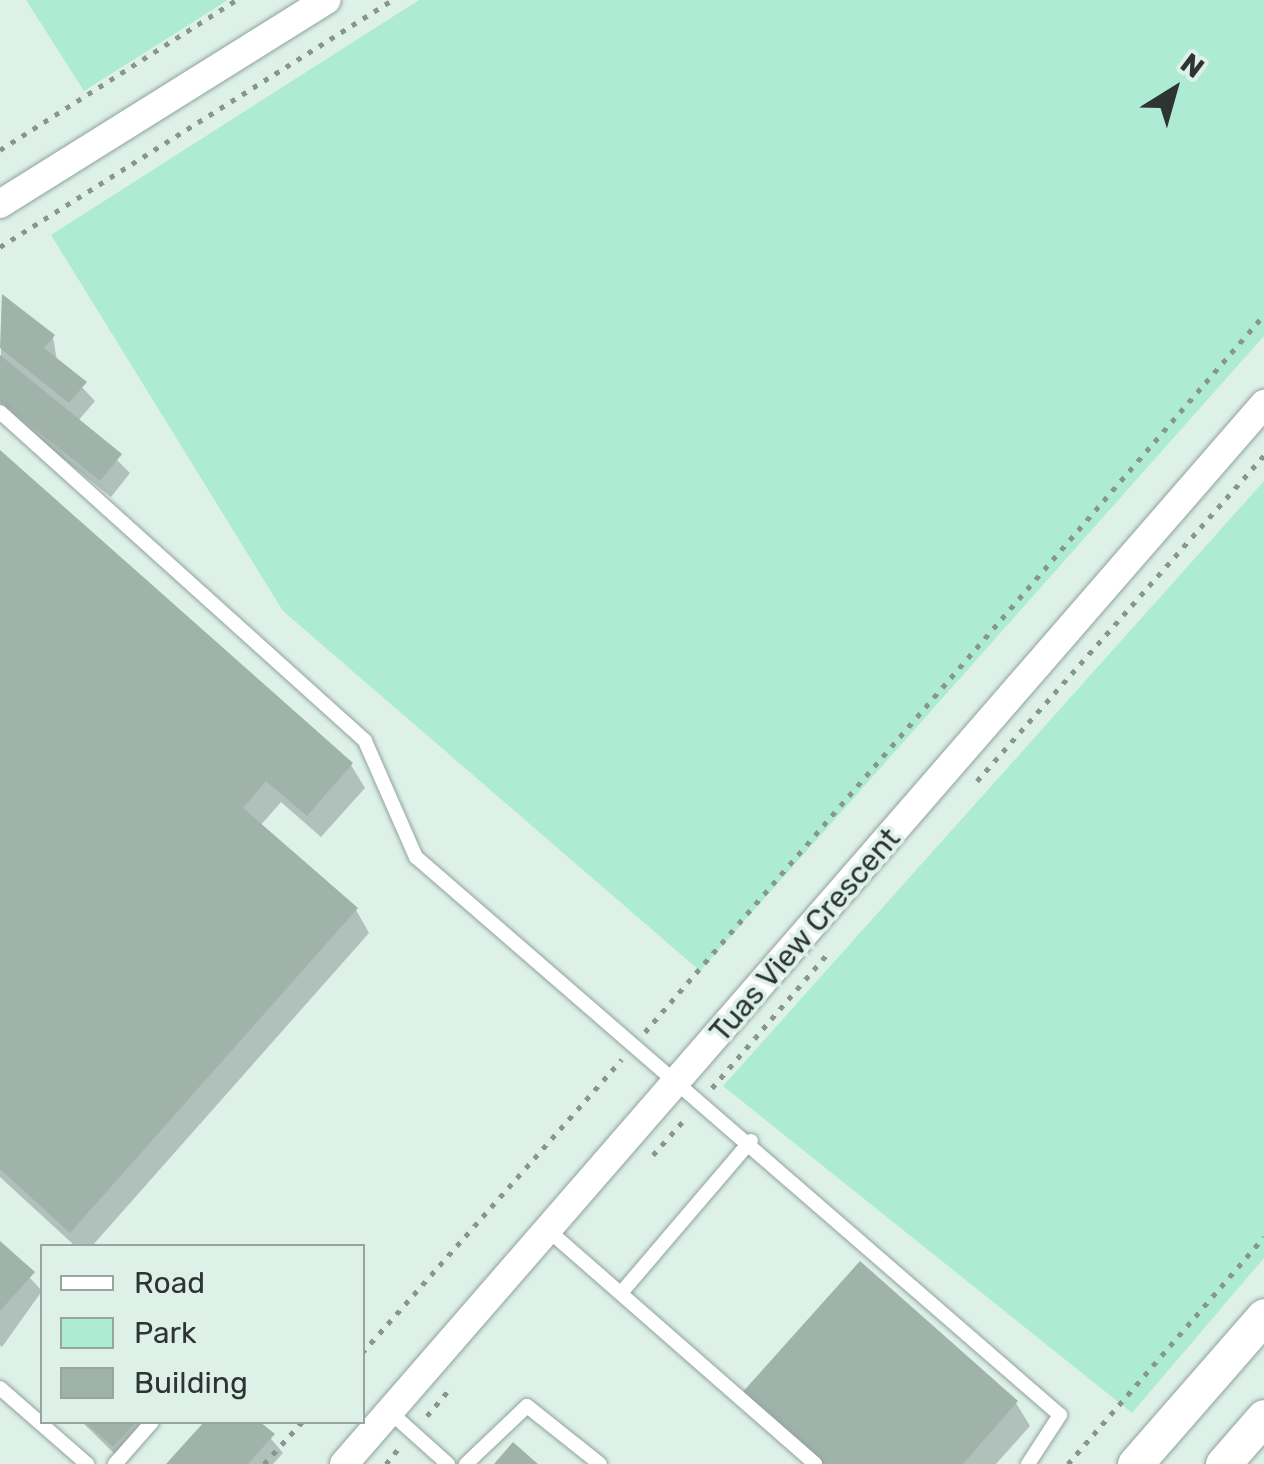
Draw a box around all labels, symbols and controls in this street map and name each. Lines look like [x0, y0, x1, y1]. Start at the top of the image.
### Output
north arrow [1124, 40, 1224, 140]
text: N [1174, 46, 1210, 85]
street label: Tuas View Crescent [702, 820, 908, 1050]
legend [40, 1244, 365, 1424]
text: Road [134, 1265, 205, 1301]
text: Park [134, 1315, 196, 1351]
text: Building [134, 1365, 248, 1401]

